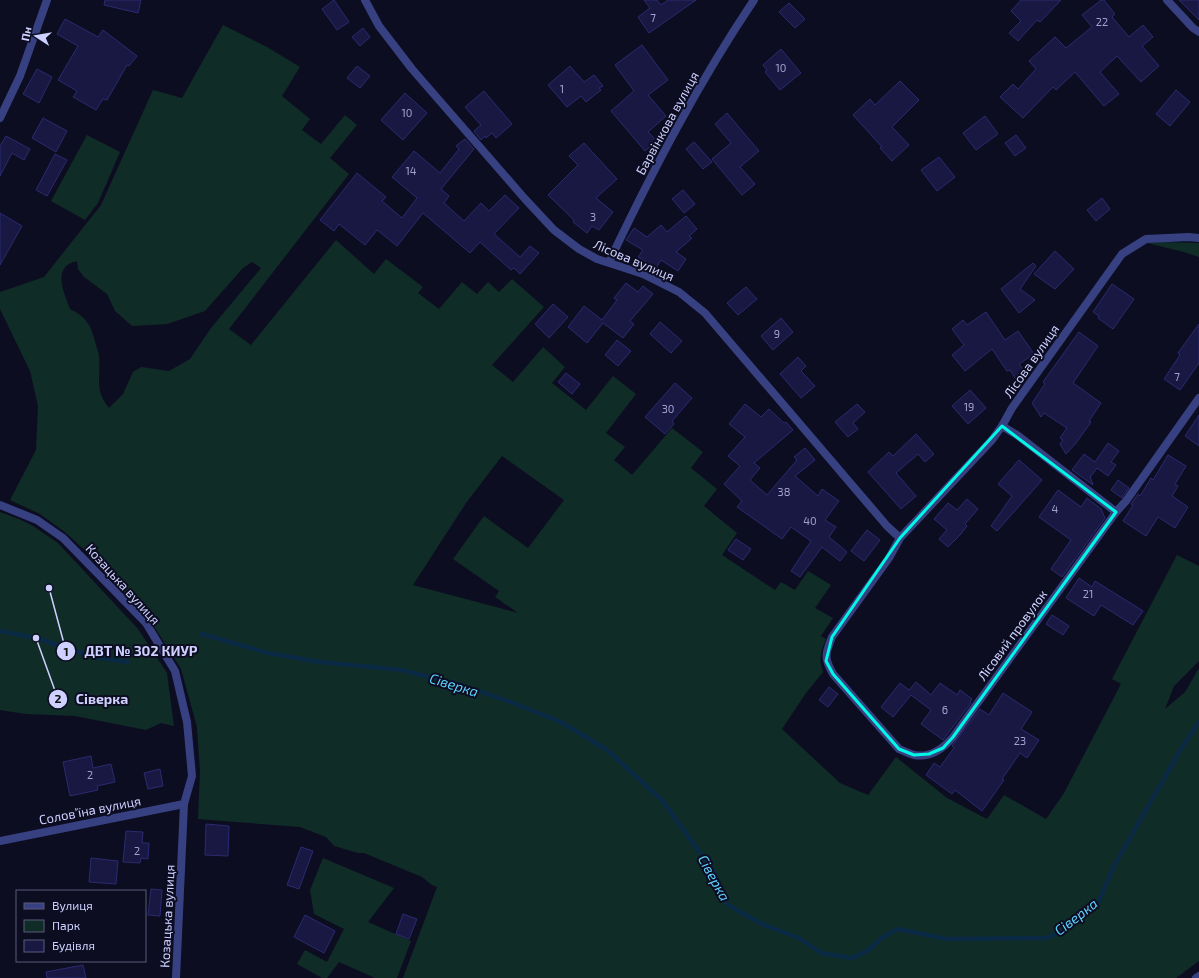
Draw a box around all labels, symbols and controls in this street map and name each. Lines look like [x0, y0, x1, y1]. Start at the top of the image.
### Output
house number: 7 [650, 11, 656, 24]
house number: 22 [1096, 15, 1108, 28]
north arrow [16, 16, 56, 56]
text: Пн [18, 25, 34, 42]
house number: 10 [775, 61, 787, 74]
street label: Барвінкова вулиця [632, 69, 702, 177]
house number: 1 [560, 82, 564, 95]
house number: 10 [401, 106, 413, 119]
house number: 14 [405, 164, 417, 177]
house number: 3 [590, 210, 596, 223]
street label: Лісова вулиця [591, 236, 677, 284]
street label: Лісова вулиця [1000, 321, 1062, 401]
house number: 9 [774, 327, 780, 340]
house number: 7 [1174, 370, 1180, 383]
house number: 19 [964, 400, 974, 413]
house number: 30 [662, 402, 674, 415]
house number: 38 [778, 485, 790, 498]
house number: 4 [1052, 502, 1059, 515]
house number: 40 [803, 514, 817, 527]
street label: Козацька вулиця [82, 540, 164, 628]
street label: Лісовий провулок [974, 586, 1050, 684]
house number: 21 [1083, 587, 1093, 600]
callout: ДВТ № 302 КИУР [56, 638, 205, 664]
text: ДВТ № 302 КИУР [84, 642, 198, 659]
text: 1 [63, 644, 69, 658]
water label: Сіверка [428, 669, 481, 700]
callout: Сіверка [48, 686, 136, 712]
text: Сіверка [76, 690, 128, 707]
text: 2 [55, 691, 62, 705]
house number: 6 [942, 703, 948, 716]
house number: 23 [1014, 734, 1026, 747]
house number: 2 [87, 768, 93, 781]
street label: Соловʼїна вулиця [38, 792, 142, 828]
house number: 2 [134, 844, 140, 857]
water label: Сіверка [695, 852, 734, 904]
street label: Козацька вулиця [156, 864, 178, 968]
legend [16, 890, 146, 962]
water label: Сіверка [1051, 894, 1101, 939]
text: Вулиця [52, 898, 93, 913]
text: Парк [52, 918, 81, 932]
text: Будівля [52, 938, 95, 953]

